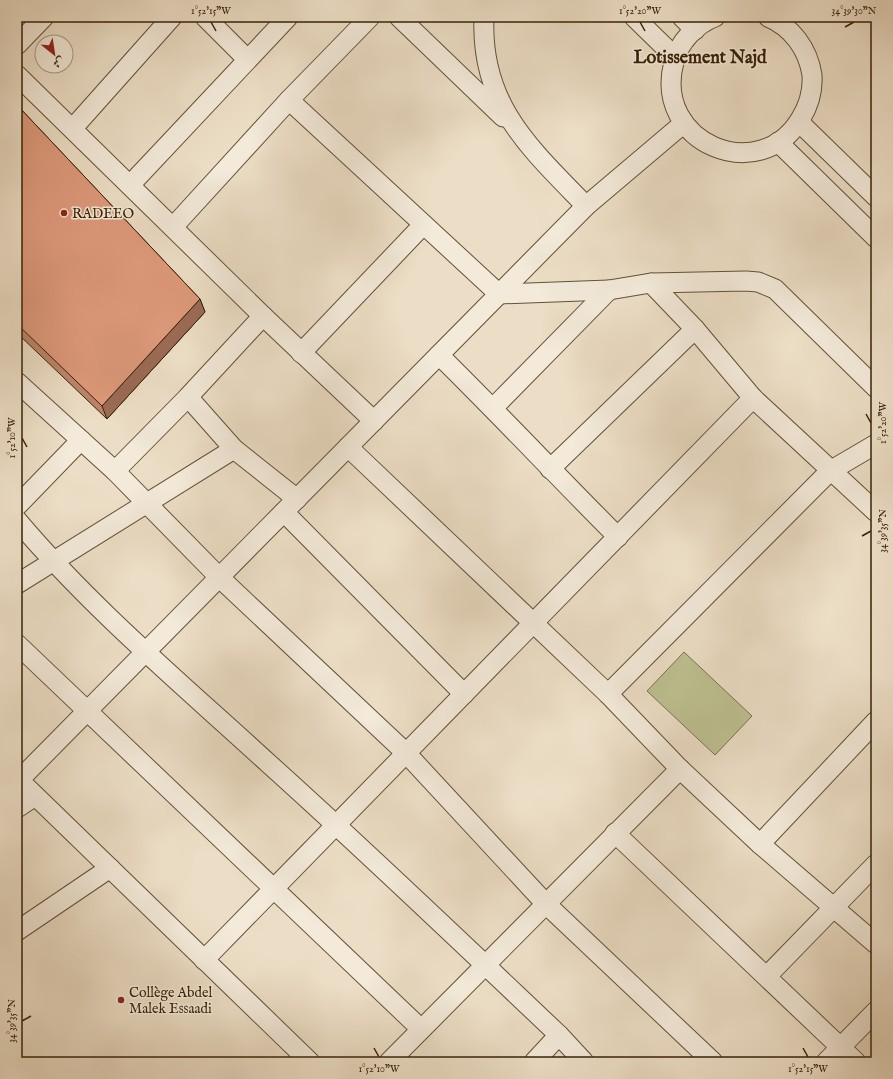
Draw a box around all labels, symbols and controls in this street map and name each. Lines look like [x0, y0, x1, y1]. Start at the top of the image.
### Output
text: 1°52'15"W [191, 5, 231, 18]
text: 1°52'20"W [619, 5, 661, 18]
text: 34°39'30"N [832, 5, 877, 18]
north arrow [34, 34, 74, 74]
district label: Lotissement Najd [633, 47, 767, 70]
text: ش [50, 53, 67, 71]
place label: RADEEO [72, 205, 135, 223]
marker: RADEEO [59, 208, 69, 218]
text: 1°52'20"W [877, 402, 890, 444]
text: 1°52'10"W [6, 417, 19, 459]
text: 34°39'35"N [877, 509, 890, 553]
place label: Collège Abdel Malek Essaadi [129, 984, 212, 1018]
marker: Collège Abdel Malek Essaadi [116, 995, 126, 1005]
text: 34°39'35"N [6, 999, 19, 1043]
text: 1°52'10"W [358, 1063, 400, 1076]
text: 1°52'15"W [788, 1063, 828, 1076]

